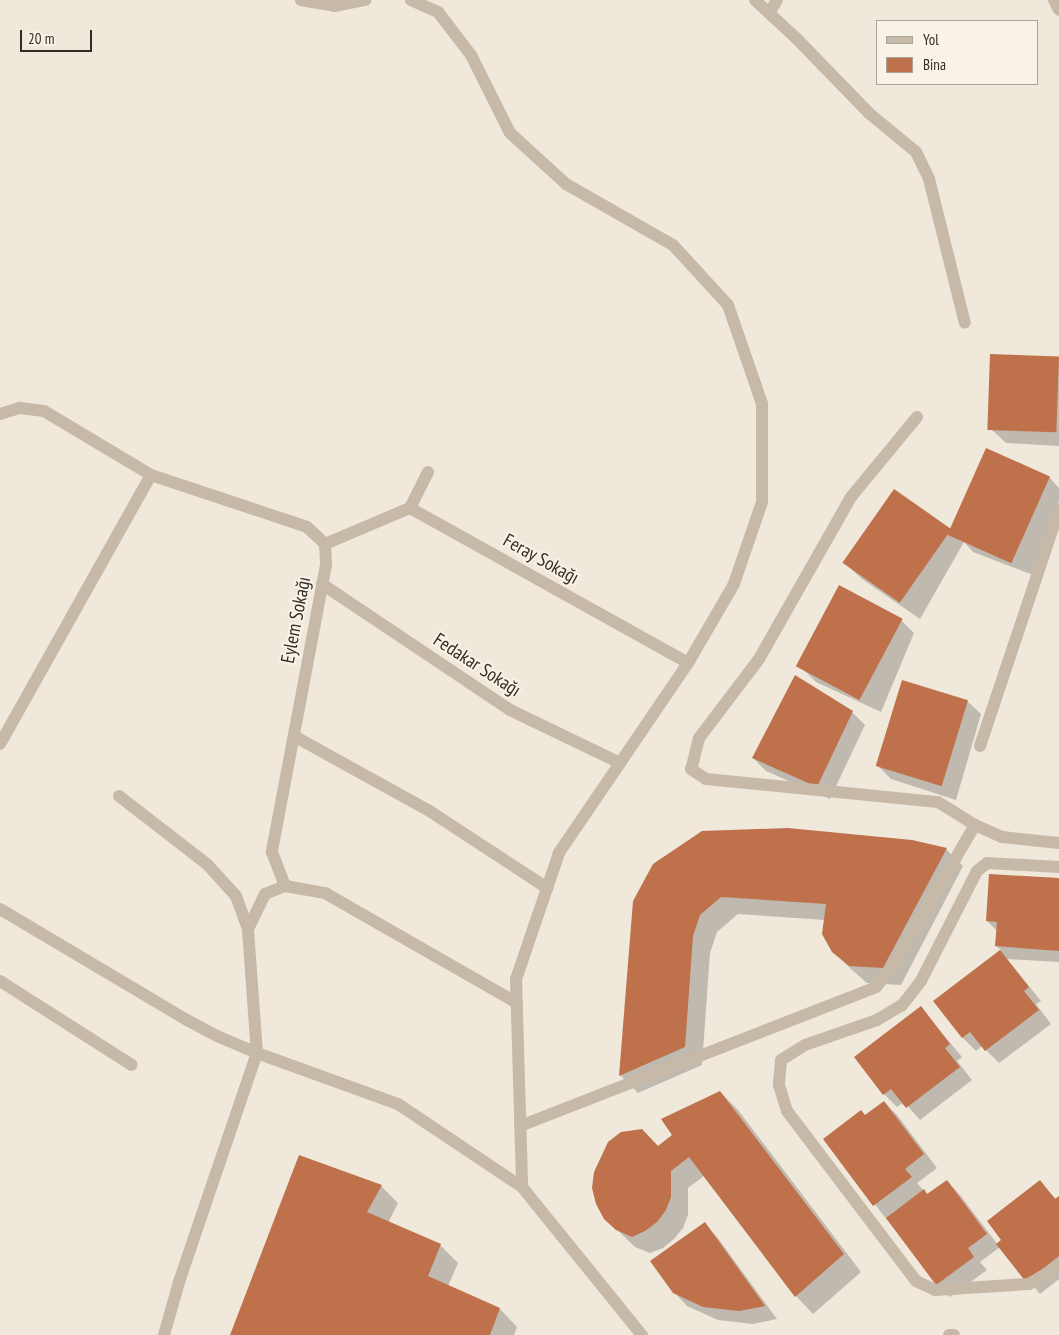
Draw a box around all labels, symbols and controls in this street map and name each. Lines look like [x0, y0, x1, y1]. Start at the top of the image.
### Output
scale bar [22, 20, 95, 52]
legend [876, 20, 1039, 85]
text: 20 m [28, 29, 54, 48]
text: Yol [923, 30, 939, 49]
text: Bina [923, 55, 946, 74]
street label: Feray Sokağı [499, 529, 583, 589]
street label: Eylem Sokağı [276, 575, 316, 665]
street label: Fedakar Sokağı [429, 628, 525, 702]

